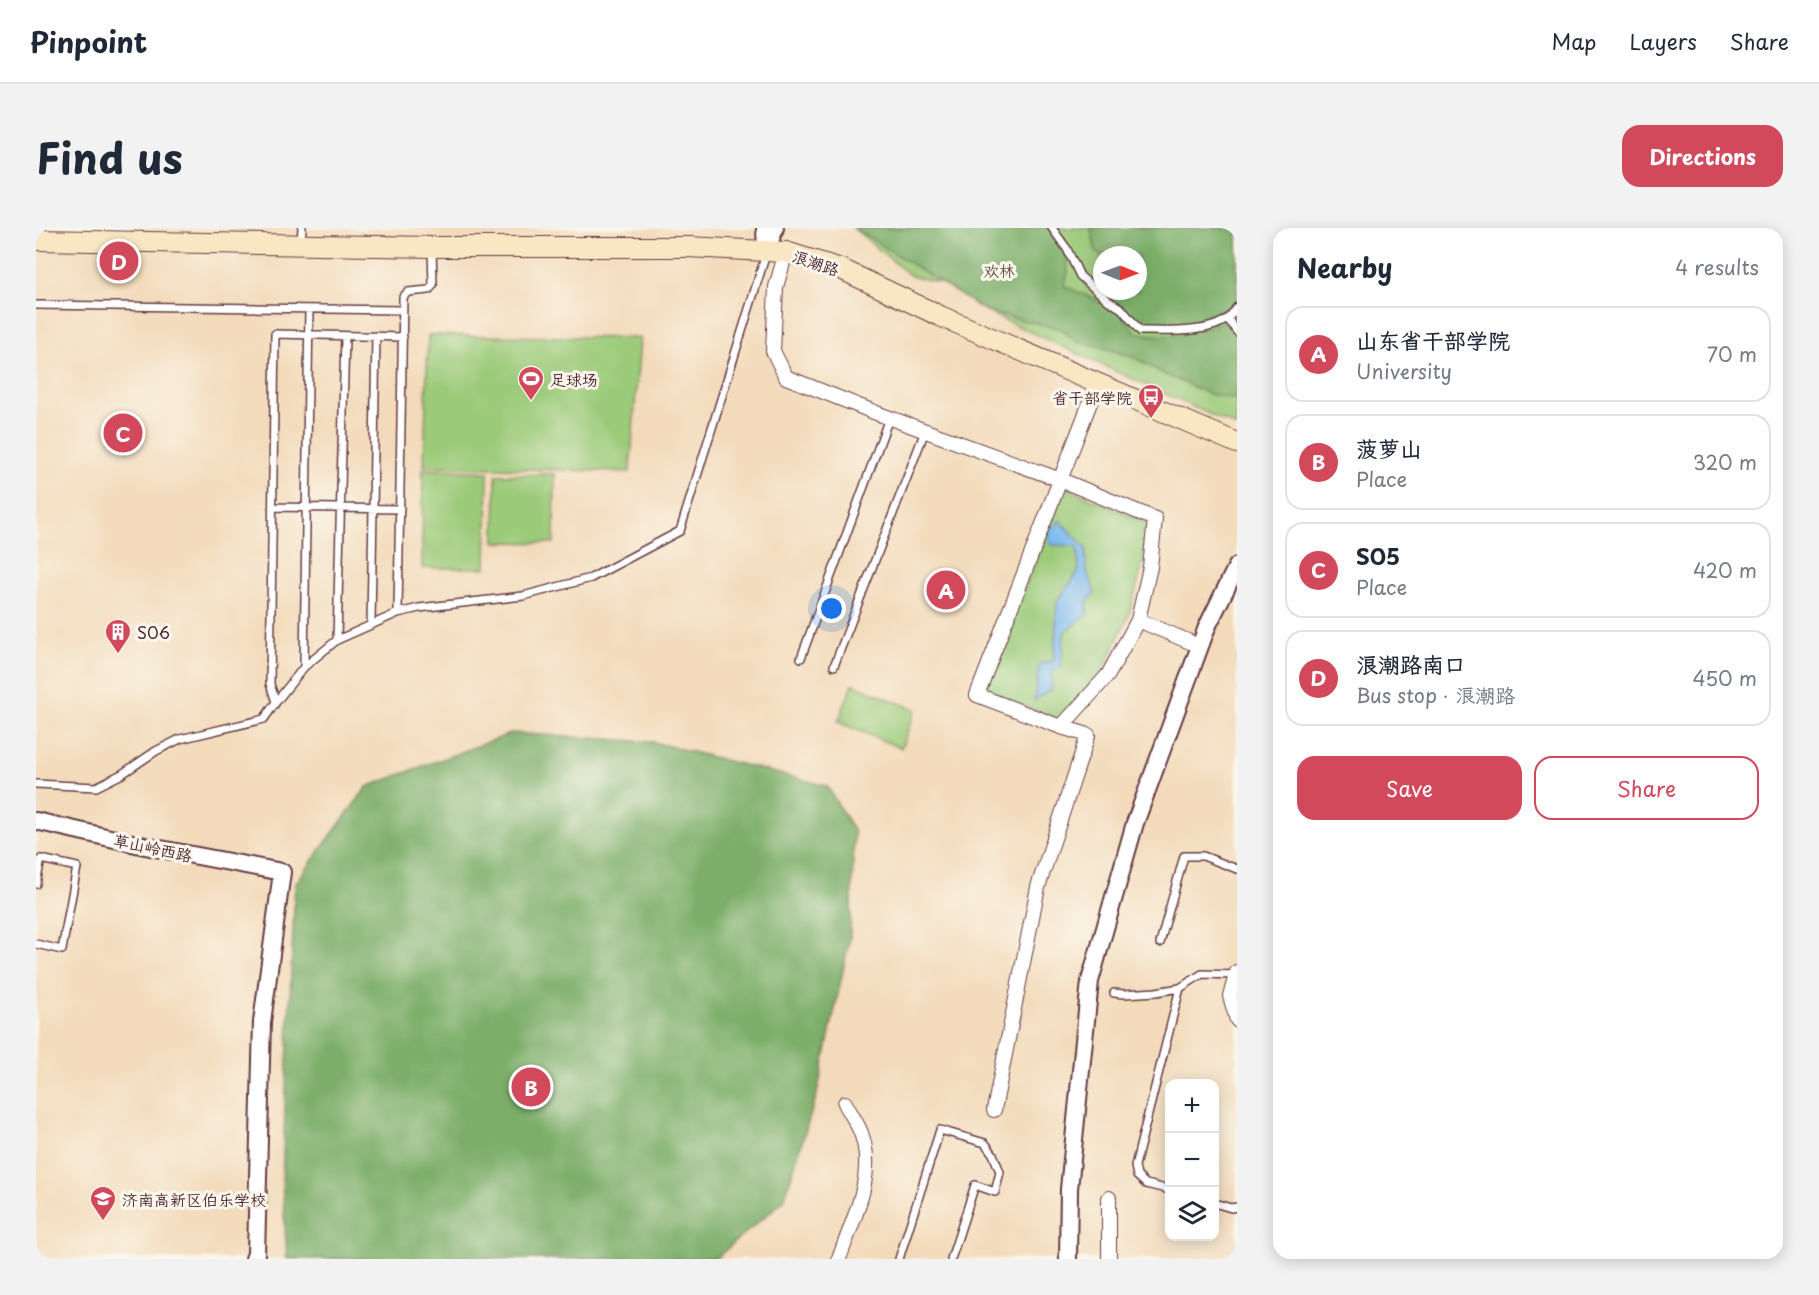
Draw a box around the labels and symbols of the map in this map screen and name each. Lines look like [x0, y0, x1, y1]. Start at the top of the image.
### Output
pin: D [100, 238, 139, 284]
street label: 浪潮路 [789, 243, 843, 281]
north arrow [1093, 246, 1147, 300]
park label: 欢林 [983, 258, 1015, 282]
sports icon: 足球场 [516, 364, 546, 402]
place label: 足球场 [550, 367, 598, 391]
bus stop icon: 省干部学院 [1136, 382, 1166, 420]
place label: 省干部学院 [1052, 385, 1132, 409]
pin: C [104, 410, 142, 456]
pin: A [926, 568, 966, 613]
your location [817, 594, 846, 623]
building icon: S06 [103, 617, 133, 655]
place label: S06 [137, 620, 170, 644]
street label: 草山岭西路 [111, 827, 195, 867]
pin: B [512, 1064, 550, 1110]
school or university icon: 济南高新区伯乐学校 [88, 1184, 118, 1222]
place label: 济南高新区伯乐学校 [122, 1187, 266, 1211]

